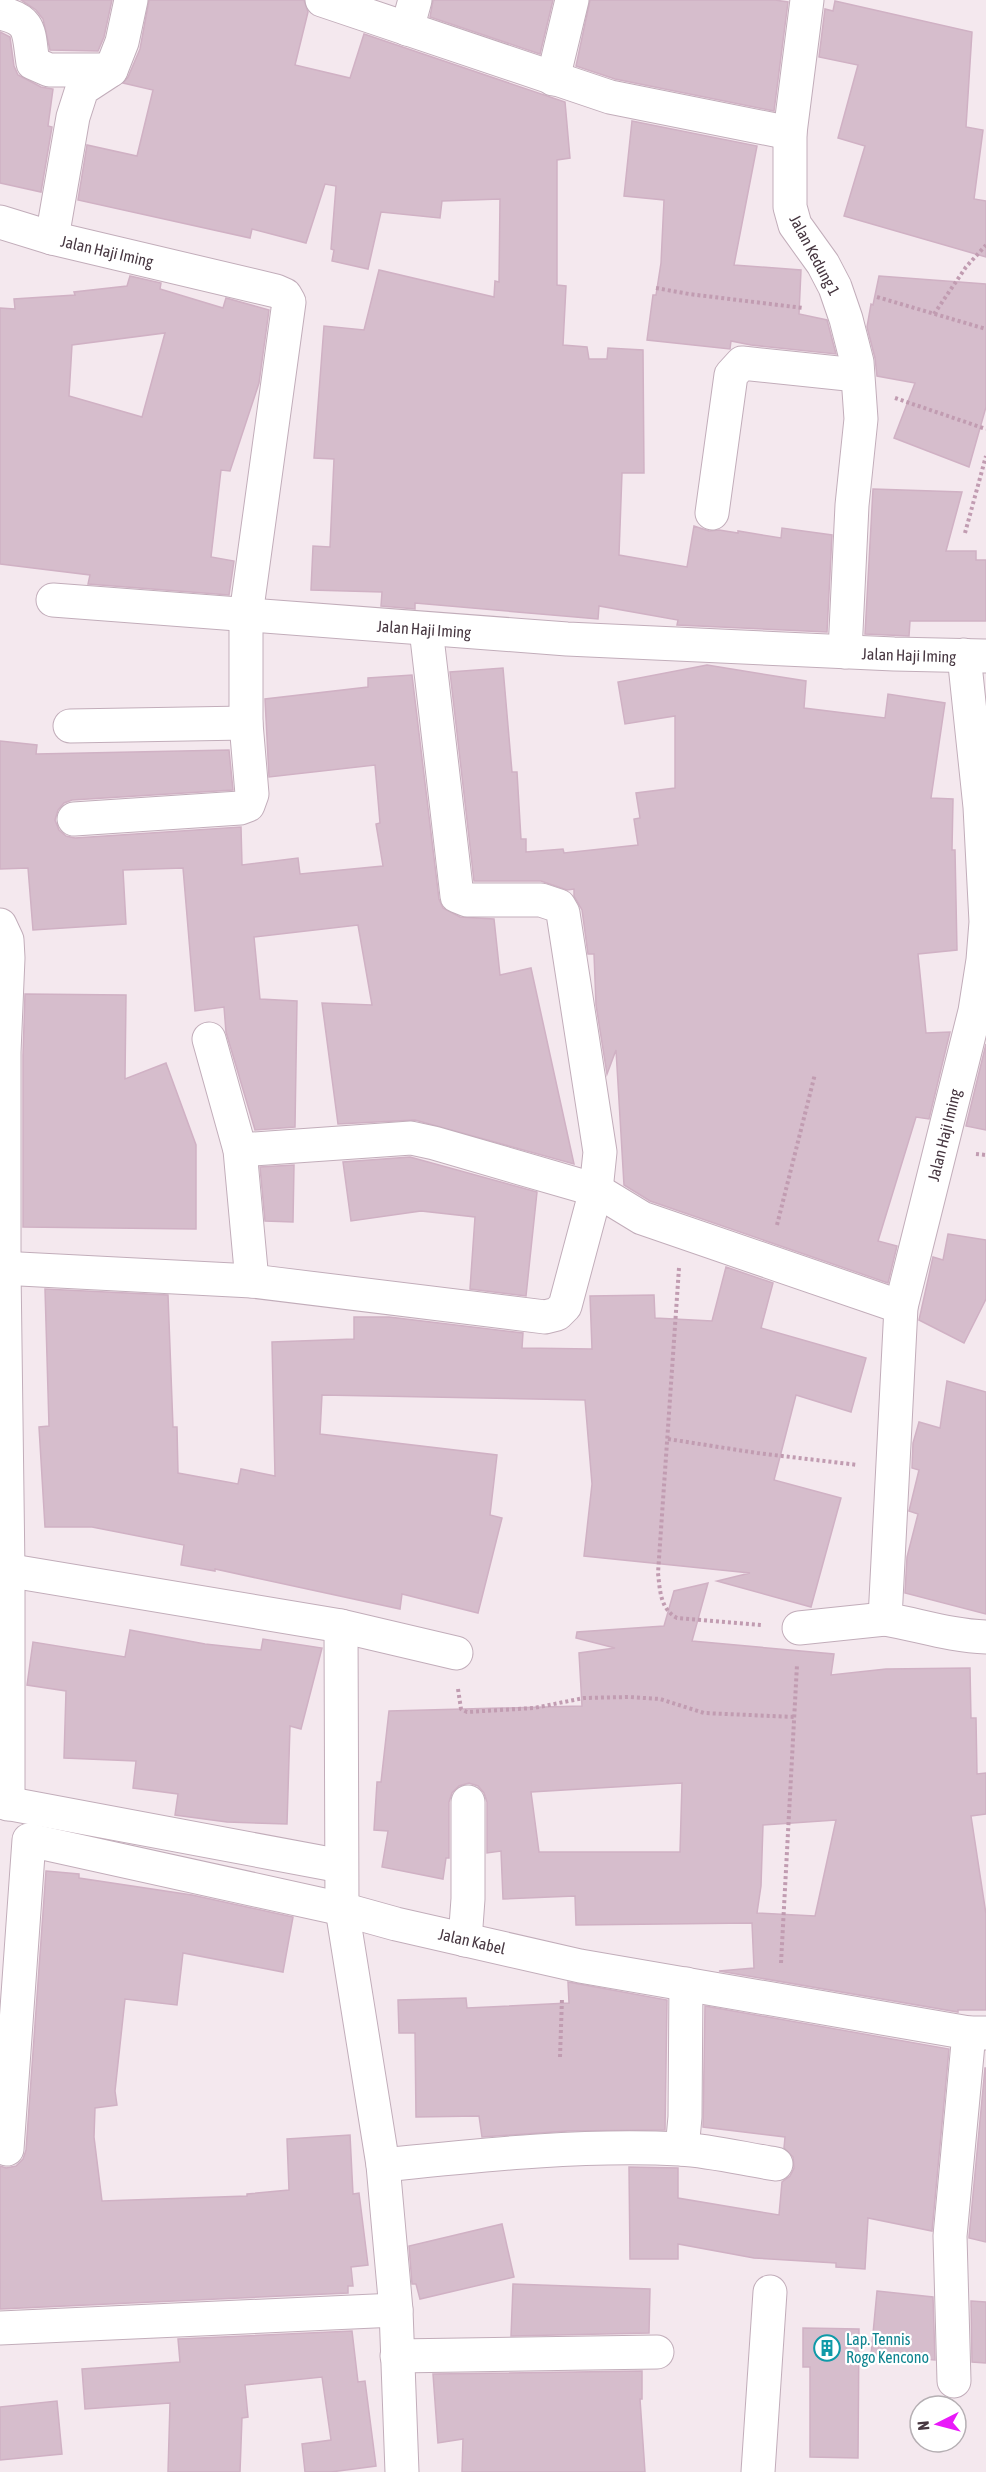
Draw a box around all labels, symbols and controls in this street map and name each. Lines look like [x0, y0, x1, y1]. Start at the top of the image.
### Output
street label: Jalan Kedung 1 [785, 212, 844, 299]
street label: Jalan Haji Iming [59, 232, 155, 271]
street label: Jalan Haji Iming [376, 617, 472, 642]
street label: Jalan Haji Iming [861, 644, 957, 667]
street label: Jalan Haji Iming [924, 1087, 965, 1183]
street label: Jalan Kabel [437, 1925, 508, 1958]
place label: Lap. Tennis Rogo Kencono [846, 2330, 929, 2367]
building icon: Lap. Tennis Rogo Kencono [812, 2333, 842, 2363]
north arrow [908, 2394, 968, 2454]
text: N [914, 2420, 933, 2431]

